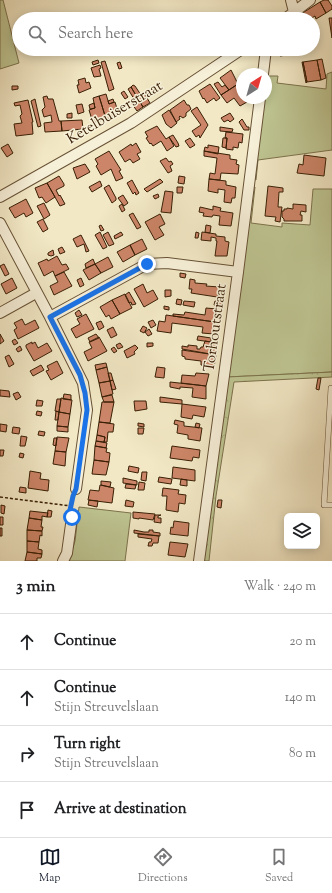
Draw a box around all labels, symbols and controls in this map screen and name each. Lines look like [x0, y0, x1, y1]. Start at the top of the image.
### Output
search box [12, 12, 320, 56]
icon: search [26, 23, 48, 45]
text: Search here [58, 24, 133, 45]
north arrow [236, 68, 272, 104]
street label: Ketelbuiserstraat [63, 76, 167, 150]
route end [138, 255, 156, 273]
street label: Torhoutstraat [199, 282, 233, 374]
route start [63, 508, 81, 526]
map controls [284, 513, 320, 549]
button: layers [284, 513, 320, 549]
text: 3 min [16, 575, 55, 599]
text: Walk · 240 m [244, 578, 316, 596]
icon: ahead [16, 631, 38, 653]
text: Continue [54, 631, 116, 652]
text: 20 m [290, 633, 316, 651]
text: Continue [54, 678, 116, 699]
icon: ahead [16, 687, 38, 709]
text: 140 m [285, 689, 316, 707]
text: Stijn Streuvelslaan [54, 699, 159, 717]
text: Turn right [54, 734, 120, 755]
icon: right [16, 743, 38, 765]
text: 80 m [289, 745, 316, 763]
text: Stijn Streuvelslaan [54, 755, 159, 773]
icon: arrive [16, 799, 38, 821]
text: Arrive at destination [54, 799, 187, 820]
tab: Map [39, 846, 61, 886]
tab: Directions [138, 846, 188, 886]
tab: Saved [265, 846, 293, 886]

